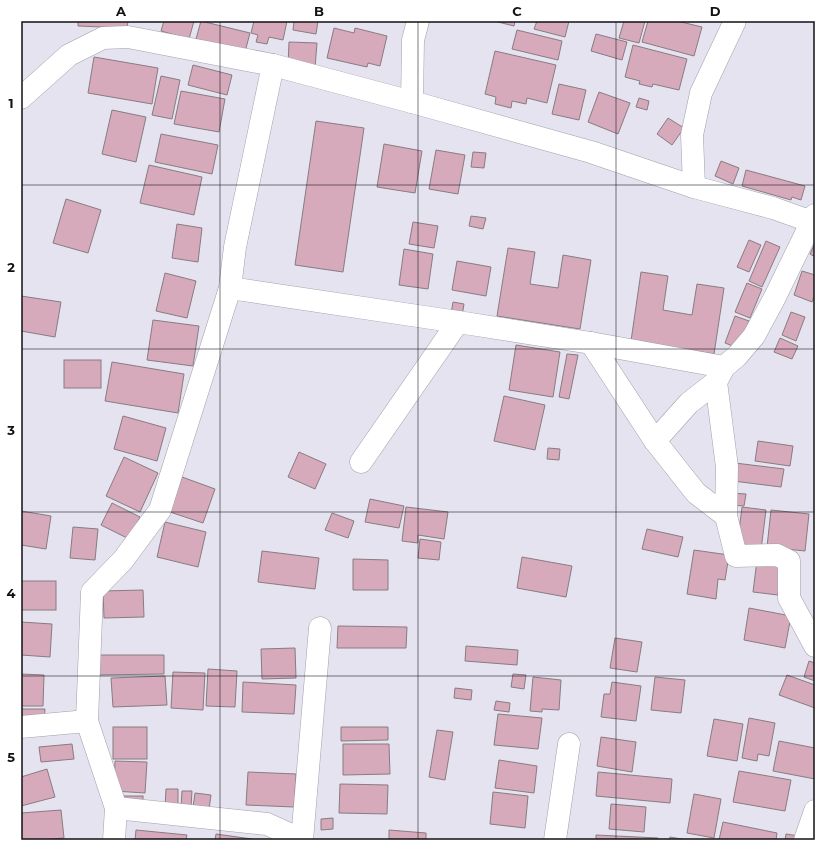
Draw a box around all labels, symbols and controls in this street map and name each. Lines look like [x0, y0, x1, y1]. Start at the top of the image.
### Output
text: A [115, 3, 127, 19]
text: B [314, 3, 324, 19]
text: C [512, 3, 522, 19]
text: D [710, 3, 721, 19]
text: 1 [8, 95, 14, 111]
text: 2 [7, 259, 15, 275]
text: 3 [6, 422, 15, 438]
text: 4 [7, 585, 16, 601]
text: 5 [7, 749, 15, 765]

